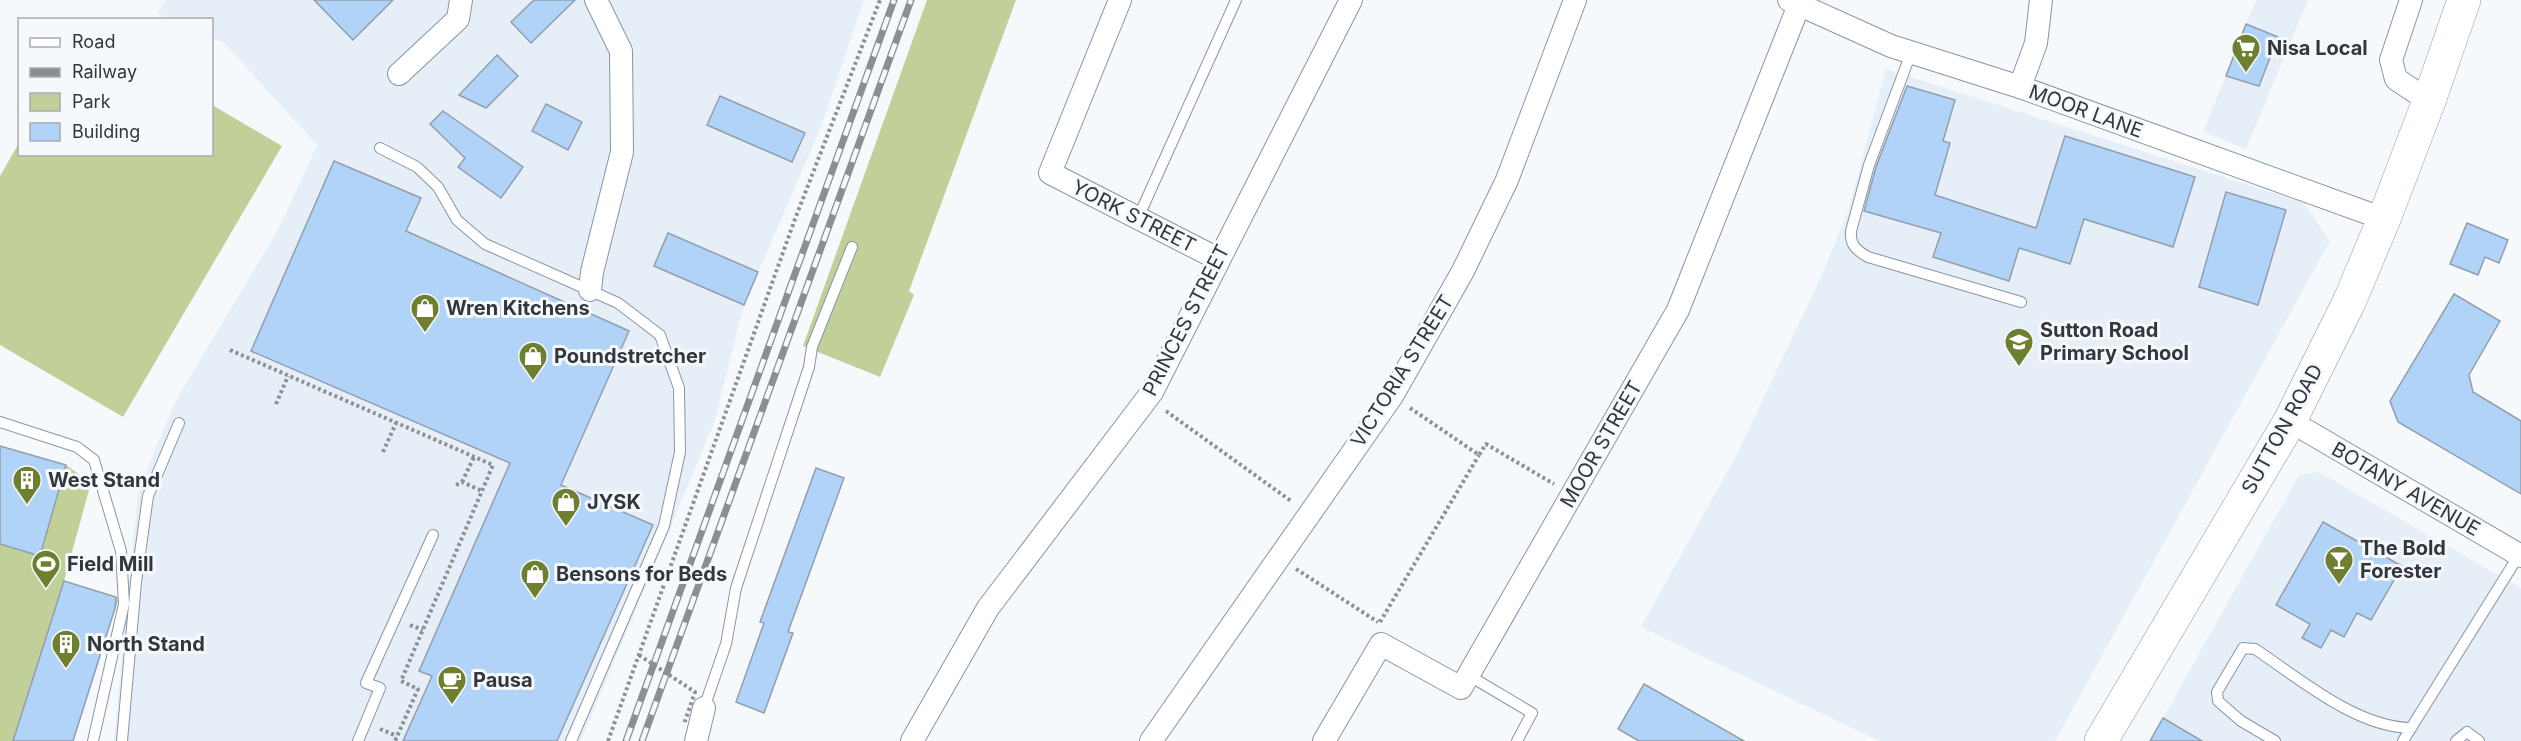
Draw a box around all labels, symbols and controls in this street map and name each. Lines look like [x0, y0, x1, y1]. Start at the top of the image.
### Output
legend [18, 18, 213, 156]
text: Road [72, 31, 115, 52]
supermarket icon: Nisa Local [2230, 32, 2262, 74]
place label: Nisa Local [2267, 36, 2368, 60]
text: Railway [72, 61, 137, 82]
street label: MOOR LANE [2026, 79, 2146, 143]
text: Park [72, 91, 111, 112]
text: Building [72, 121, 140, 142]
street label: YORK STREET [1068, 175, 1200, 257]
street label: PRINCES STREET [1137, 240, 1235, 400]
street label: VICTORIA STREET [1346, 291, 1458, 451]
shop icon: Wren Kitchens [409, 292, 441, 334]
place label: Wren Kitchens [446, 296, 590, 320]
place label: Sutton Road Primary School [2040, 318, 2189, 365]
school or university icon: Sutton Road Primary School [2003, 326, 2035, 368]
shop icon: Poundstretcher [517, 340, 549, 382]
place label: Poundstretcher [554, 344, 706, 368]
street label: SUTTON ROAD [2236, 360, 2328, 498]
street label: MOOR STREET [1555, 376, 1647, 512]
street label: BOTANY AVENUE [2328, 437, 2484, 541]
building icon: West Stand [11, 464, 43, 506]
place label: West Stand [48, 468, 160, 492]
shop icon: JYSK [550, 486, 582, 528]
place label: JYSK [587, 490, 641, 514]
place label: The Bold Forester [2360, 536, 2446, 583]
bar icon: The Bold Forester [2323, 544, 2355, 586]
sports icon: Field Mill [30, 548, 62, 590]
place label: Field Mill [67, 552, 154, 576]
shop icon: Bensons for Beds [519, 558, 551, 600]
place label: Bensons for Beds [556, 562, 727, 586]
building icon: North Stand [50, 628, 82, 670]
place label: North Stand [87, 632, 205, 656]
cafe icon: Pausa [436, 664, 468, 706]
place label: Pausa [473, 668, 533, 692]

